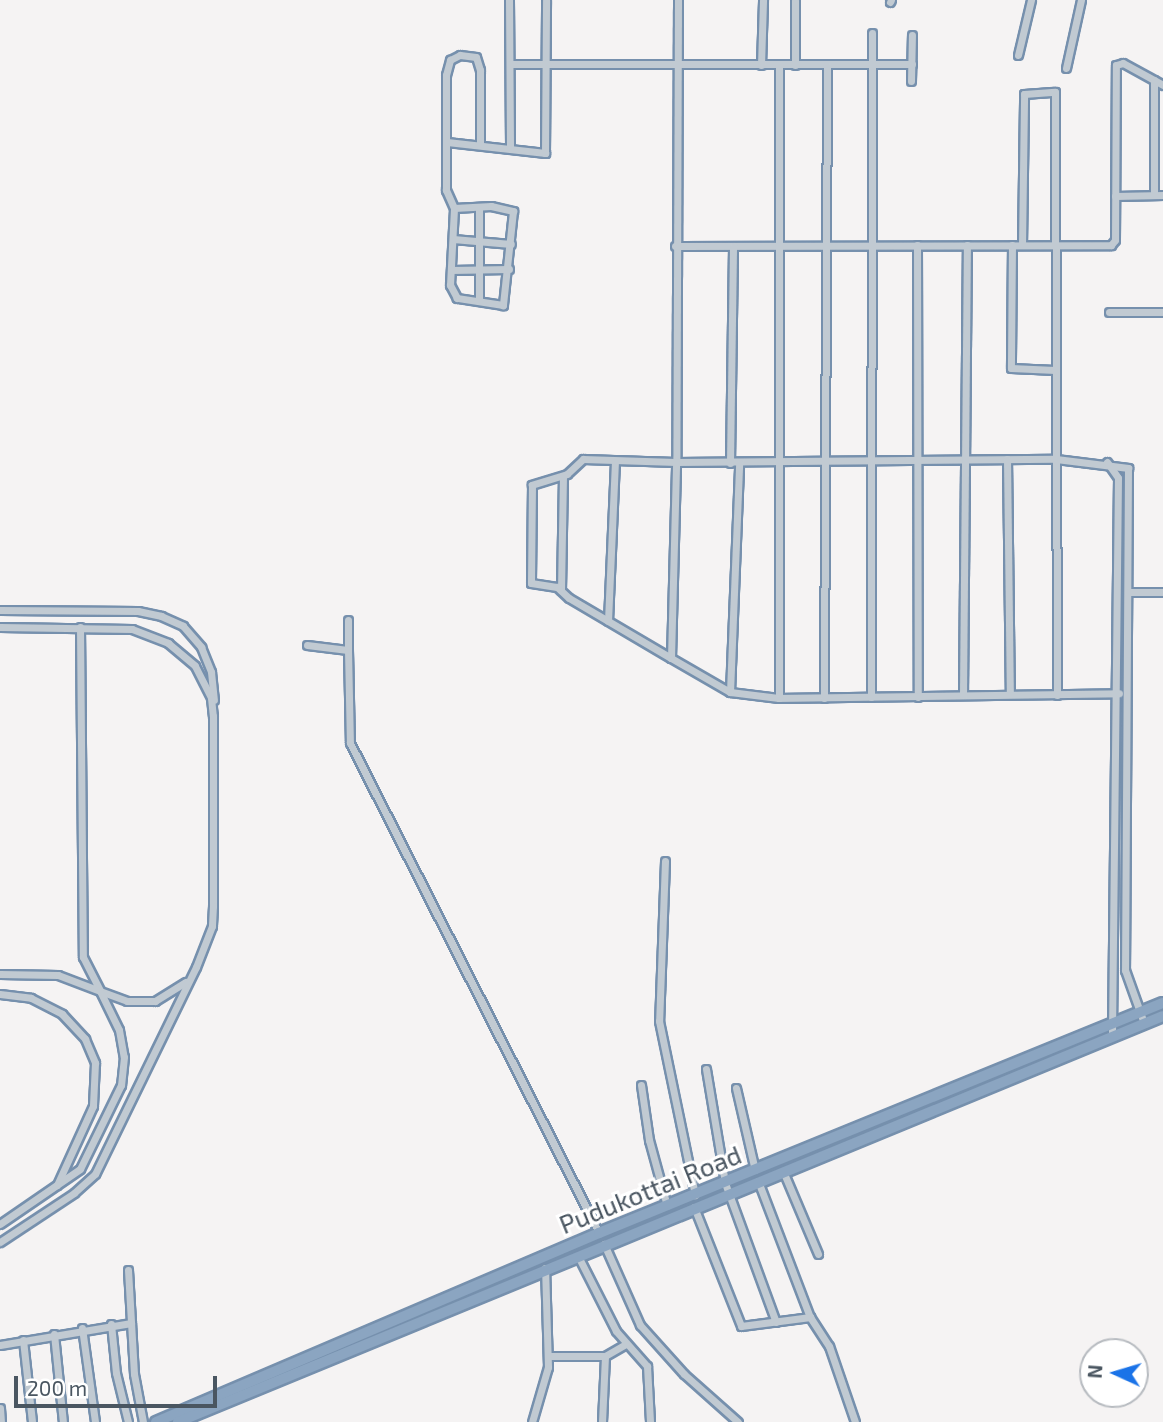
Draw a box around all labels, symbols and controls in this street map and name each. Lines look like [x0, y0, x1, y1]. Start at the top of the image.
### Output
street label: Pudukottai Road [554, 1138, 746, 1240]
north arrow [1079, 1338, 1149, 1408]
scale bar [18, 1362, 220, 1406]
text: N [1083, 1364, 1106, 1379]
text: 200 m [27, 1375, 87, 1400]

